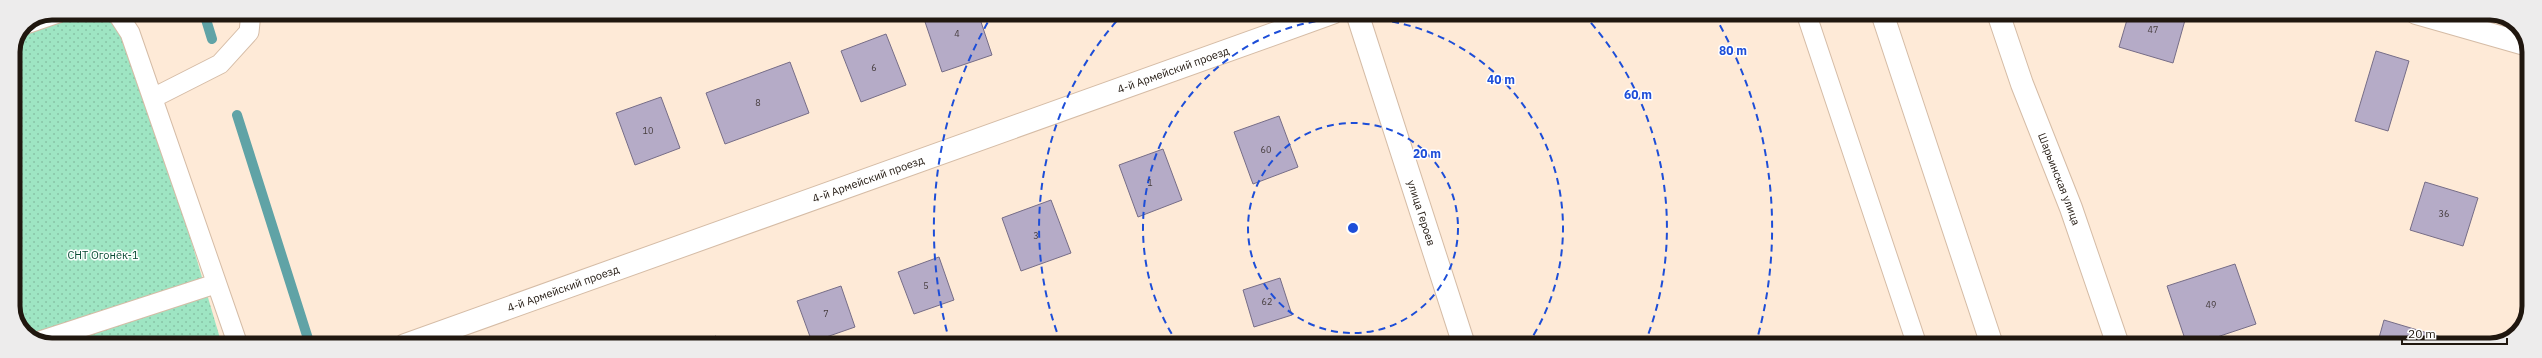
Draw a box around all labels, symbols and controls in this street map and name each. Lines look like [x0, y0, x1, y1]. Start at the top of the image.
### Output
house number: 47 [2148, 24, 2158, 35]
house number: 4 [954, 28, 960, 39]
street label: 4-й Армейский проезд [1115, 43, 1231, 96]
text: 80 m [1719, 43, 1747, 58]
house number: 6 [871, 62, 877, 73]
text: 40 m [1487, 72, 1515, 87]
text: 60 m [1624, 87, 1652, 102]
house number: 8 [755, 97, 761, 108]
house number: 10 [643, 125, 653, 136]
street label: Шарьинская улица [2035, 131, 2083, 227]
house number: 60 [1261, 144, 1271, 155]
text: 20 m [1413, 146, 1441, 161]
street label: 4-й Армейский проезд [810, 153, 926, 206]
house number: 1 [1147, 177, 1153, 188]
street label: улица Героев [1404, 178, 1439, 248]
house number: 36 [2439, 208, 2449, 219]
centre of rings [1346, 221, 1360, 235]
house number: 3 [1033, 230, 1039, 241]
park label: СНТ Огонёк-1 [67, 248, 139, 262]
street label: 4-й Армейский проезд [505, 262, 621, 315]
house number: 5 [923, 280, 929, 291]
house number: 62 [1262, 296, 1272, 307]
house number: 49 [2206, 299, 2216, 310]
house number: 7 [823, 308, 829, 319]
scale bar [2402, 320, 2507, 346]
text: 20 m [2408, 326, 2436, 341]

